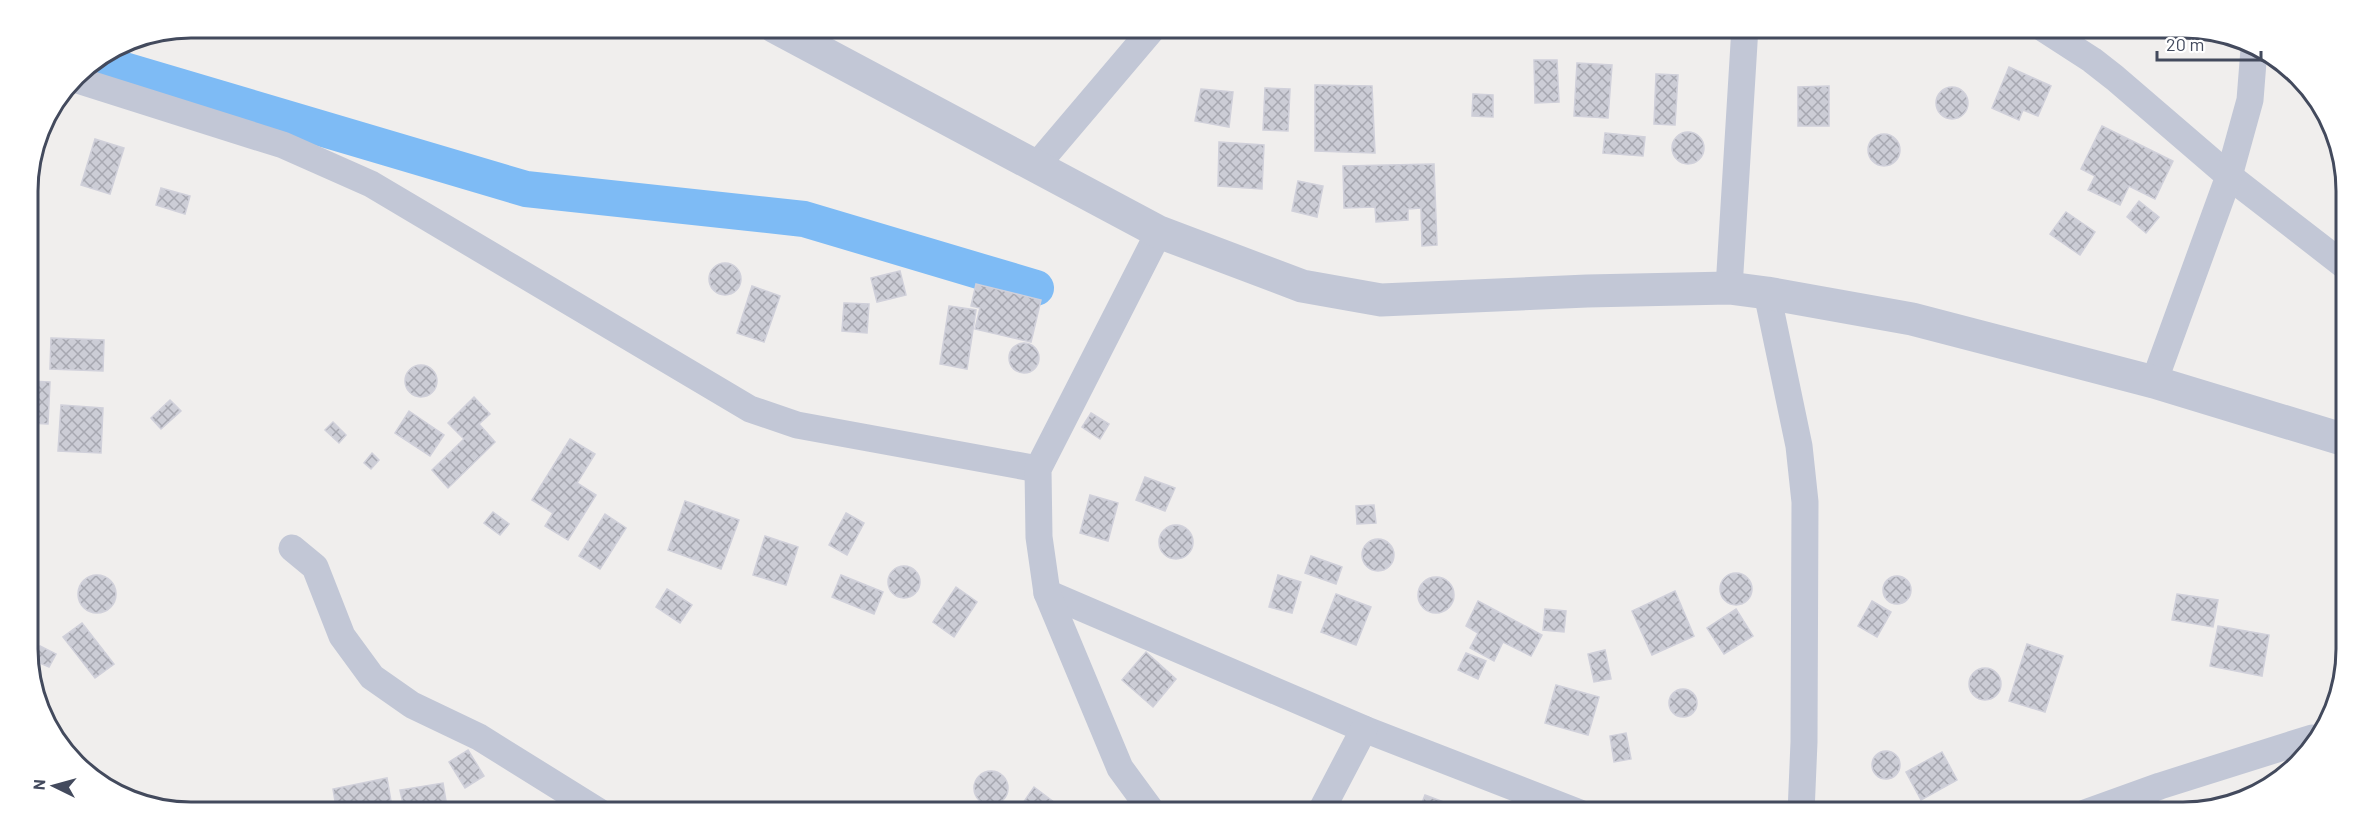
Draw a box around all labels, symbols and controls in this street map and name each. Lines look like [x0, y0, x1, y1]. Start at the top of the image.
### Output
scale bar [2157, 24, 2260, 62]
text: 20 m [2166, 33, 2204, 55]
north arrow [24, 756, 84, 816]
text: N [29, 779, 48, 791]

